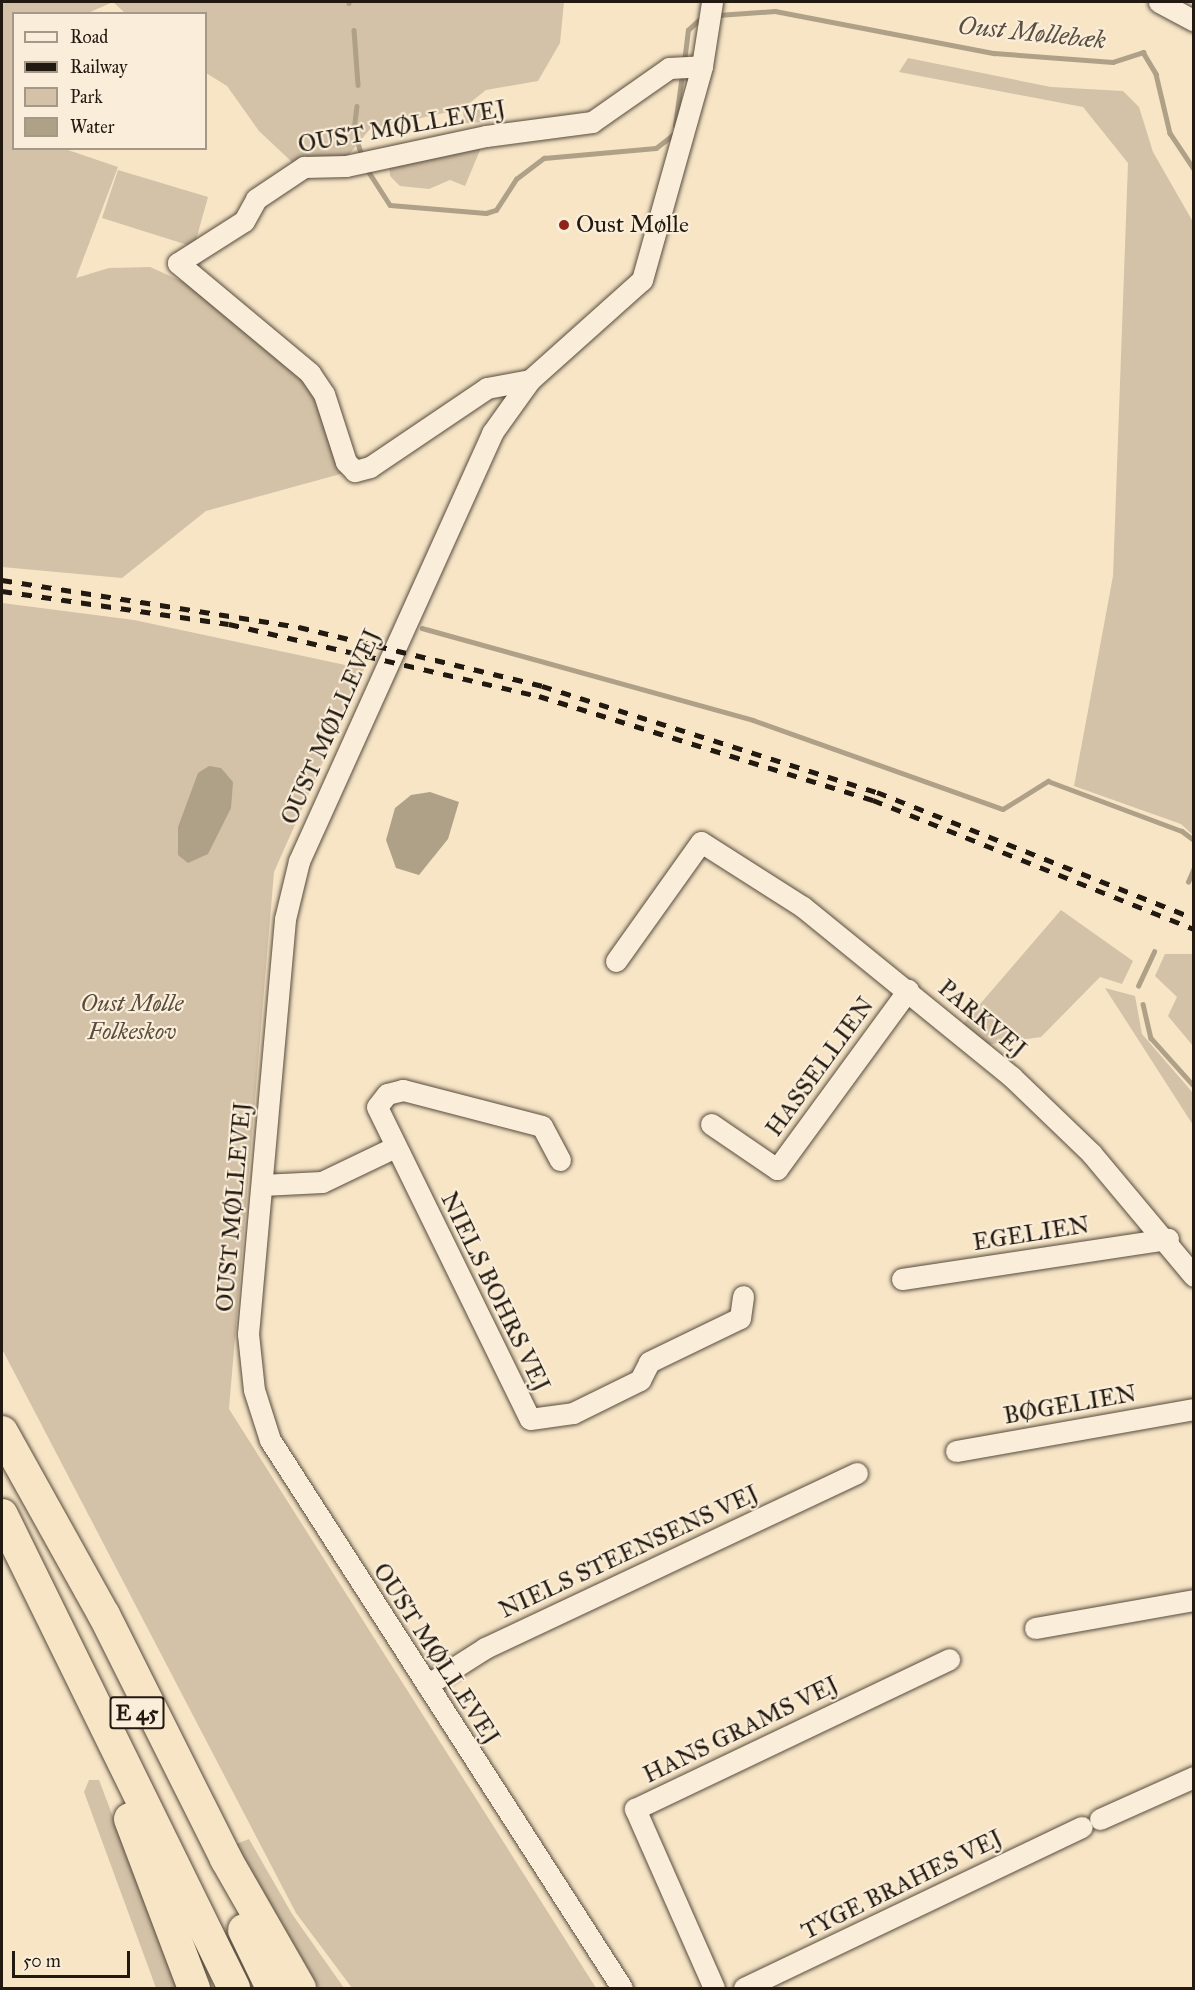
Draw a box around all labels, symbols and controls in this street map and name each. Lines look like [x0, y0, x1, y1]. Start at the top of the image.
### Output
water label: Oust Møllebæk [956, 10, 1108, 56]
legend [12, 12, 207, 150]
text: Road [70, 26, 108, 48]
text: Railway [70, 56, 127, 78]
text: Park [70, 86, 103, 108]
street label: OUST MØLLEVEJ [296, 95, 508, 159]
text: Water [70, 116, 114, 138]
place label: Oust Mølle [576, 211, 689, 239]
marker: Oust Mølle [557, 218, 571, 232]
street label: OUST MØLLEVEJ [275, 625, 387, 829]
street label: PARKVEJ [932, 974, 1032, 1064]
park label: Oust Mølle Folkeskov [81, 990, 183, 1046]
street label: HASSELLIEN [760, 992, 880, 1142]
street label: OUST MØLLEVEJ [210, 1101, 258, 1313]
street label: NIELS BOHRS VEJ [434, 1187, 556, 1397]
street label: EGELIEN [971, 1211, 1091, 1257]
street label: BØGELIEN [1001, 1379, 1139, 1431]
street label: NIELS STEENSENS VEJ [495, 1479, 763, 1625]
street label: OUST MØLLEVEJ [367, 1558, 505, 1750]
street label: HANS GRAMS VEJ [639, 1670, 843, 1790]
road number: E 45 [108, 1694, 166, 1732]
street label: TYGE BRAHES VEJ [797, 1824, 1007, 1946]
scale bar [15, 1939, 134, 1977]
text: 50 m [23, 1950, 61, 1972]

